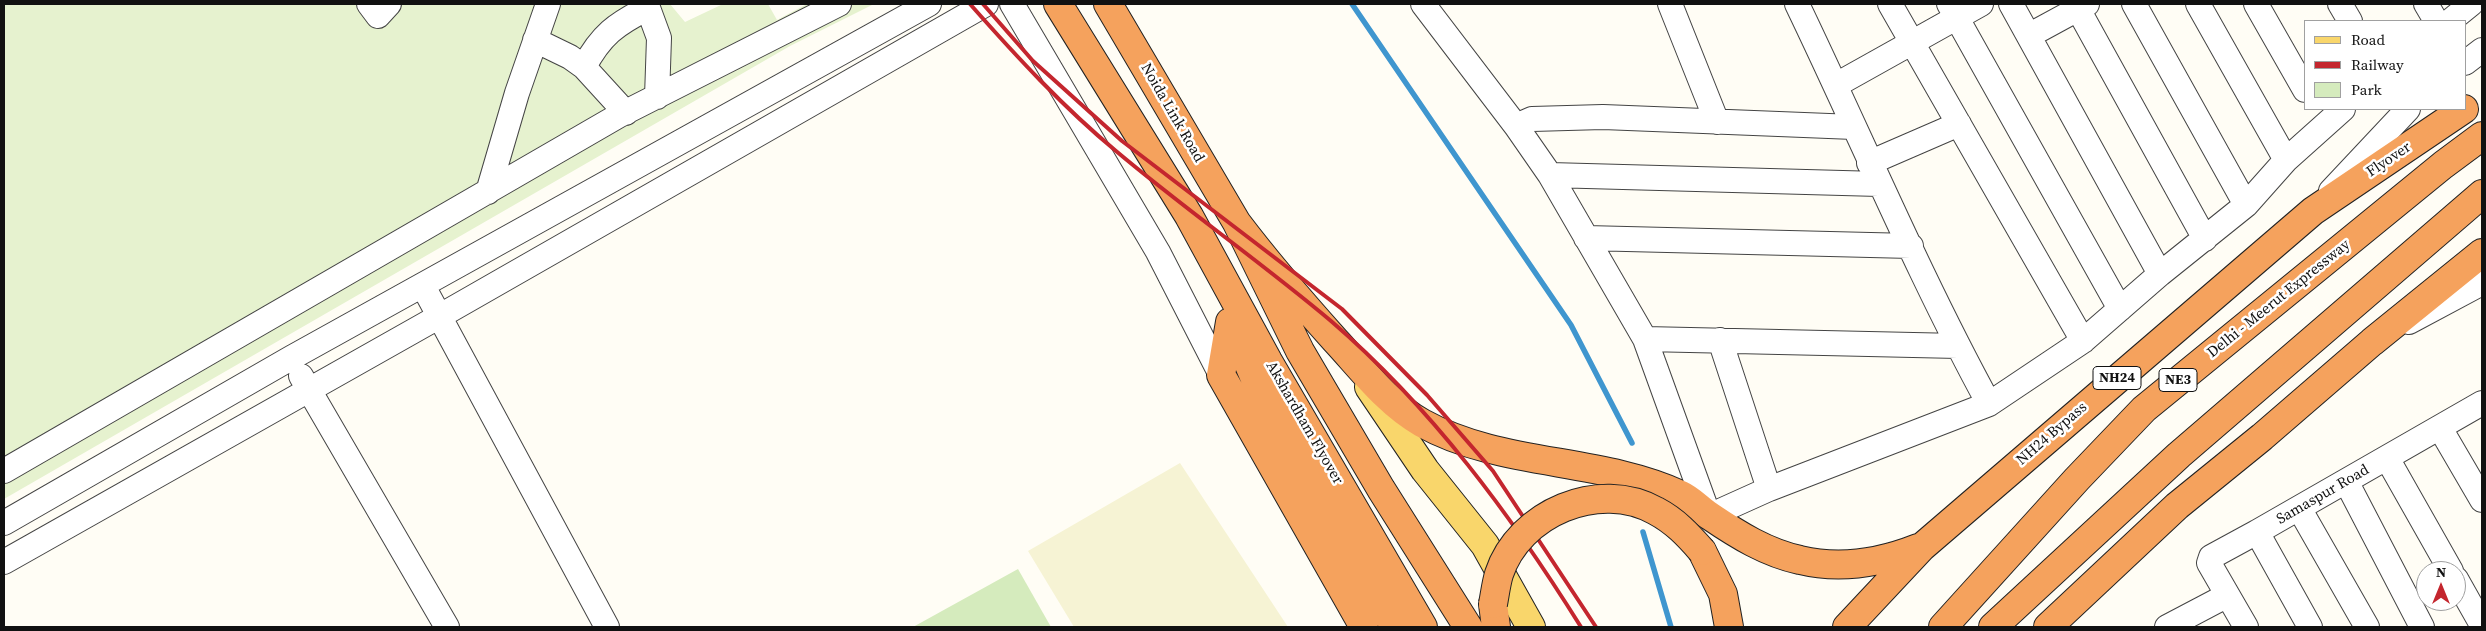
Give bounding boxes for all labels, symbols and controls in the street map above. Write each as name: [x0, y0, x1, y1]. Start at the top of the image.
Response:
legend: [2304, 20, 2466, 110]
text: Road: [2351, 29, 2385, 50]
text: Railway: [2351, 54, 2404, 75]
street label: Noida Link Road: [1136, 60, 1208, 166]
text: Park: [2351, 79, 2382, 100]
street label: Flyover: [2363, 139, 2415, 181]
street label: Delhi - Meerut Expressway: [2204, 236, 2354, 362]
street label: Akshardham Flyover: [1261, 358, 1347, 488]
road number: NH24: [2093, 366, 2141, 389]
road number: NE3: [2159, 368, 2197, 392]
street label: NH24 Bypass: [2013, 398, 2091, 470]
street label: Samaspur Road: [2274, 461, 2372, 529]
north arrow: [2416, 561, 2466, 611]
text: N: [2436, 562, 2446, 582]

